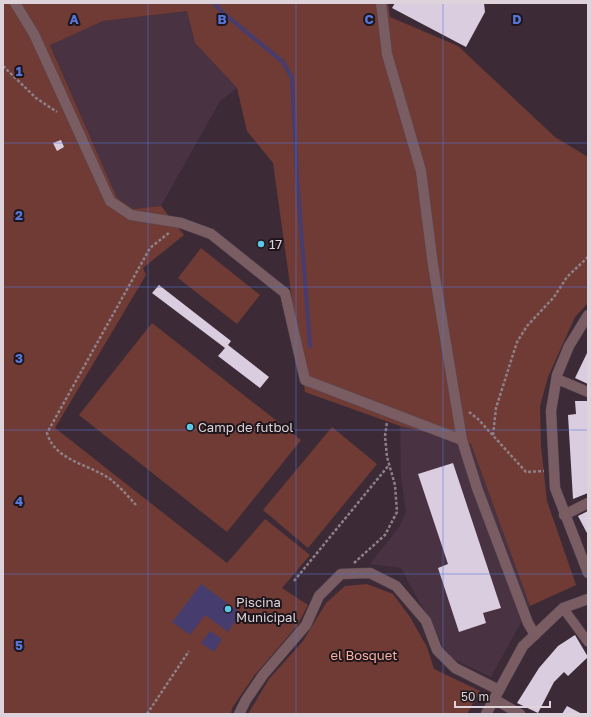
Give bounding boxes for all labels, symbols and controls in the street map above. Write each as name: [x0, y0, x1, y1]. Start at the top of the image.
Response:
text: A: [69, 11, 79, 27]
text: B: [217, 11, 227, 27]
text: C: [364, 11, 374, 27]
text: D: [512, 11, 522, 27]
text: 1: [16, 63, 23, 79]
text: 2: [15, 207, 23, 223]
place label: 17: [269, 236, 282, 252]
marker: 17: [256, 239, 266, 249]
text: 3: [15, 350, 23, 366]
place label: Camp de futbol: [198, 419, 294, 435]
marker: Camp de futbol: [185, 422, 195, 432]
text: 4: [15, 493, 23, 509]
place label: Piscina Municipal: [236, 594, 297, 625]
marker: Piscina Municipal: [223, 604, 233, 614]
text: 5: [15, 637, 23, 653]
park label: el Bosquet: [331, 647, 397, 663]
scale bar: [455, 683, 550, 709]
text: 50 m: [461, 689, 489, 704]

